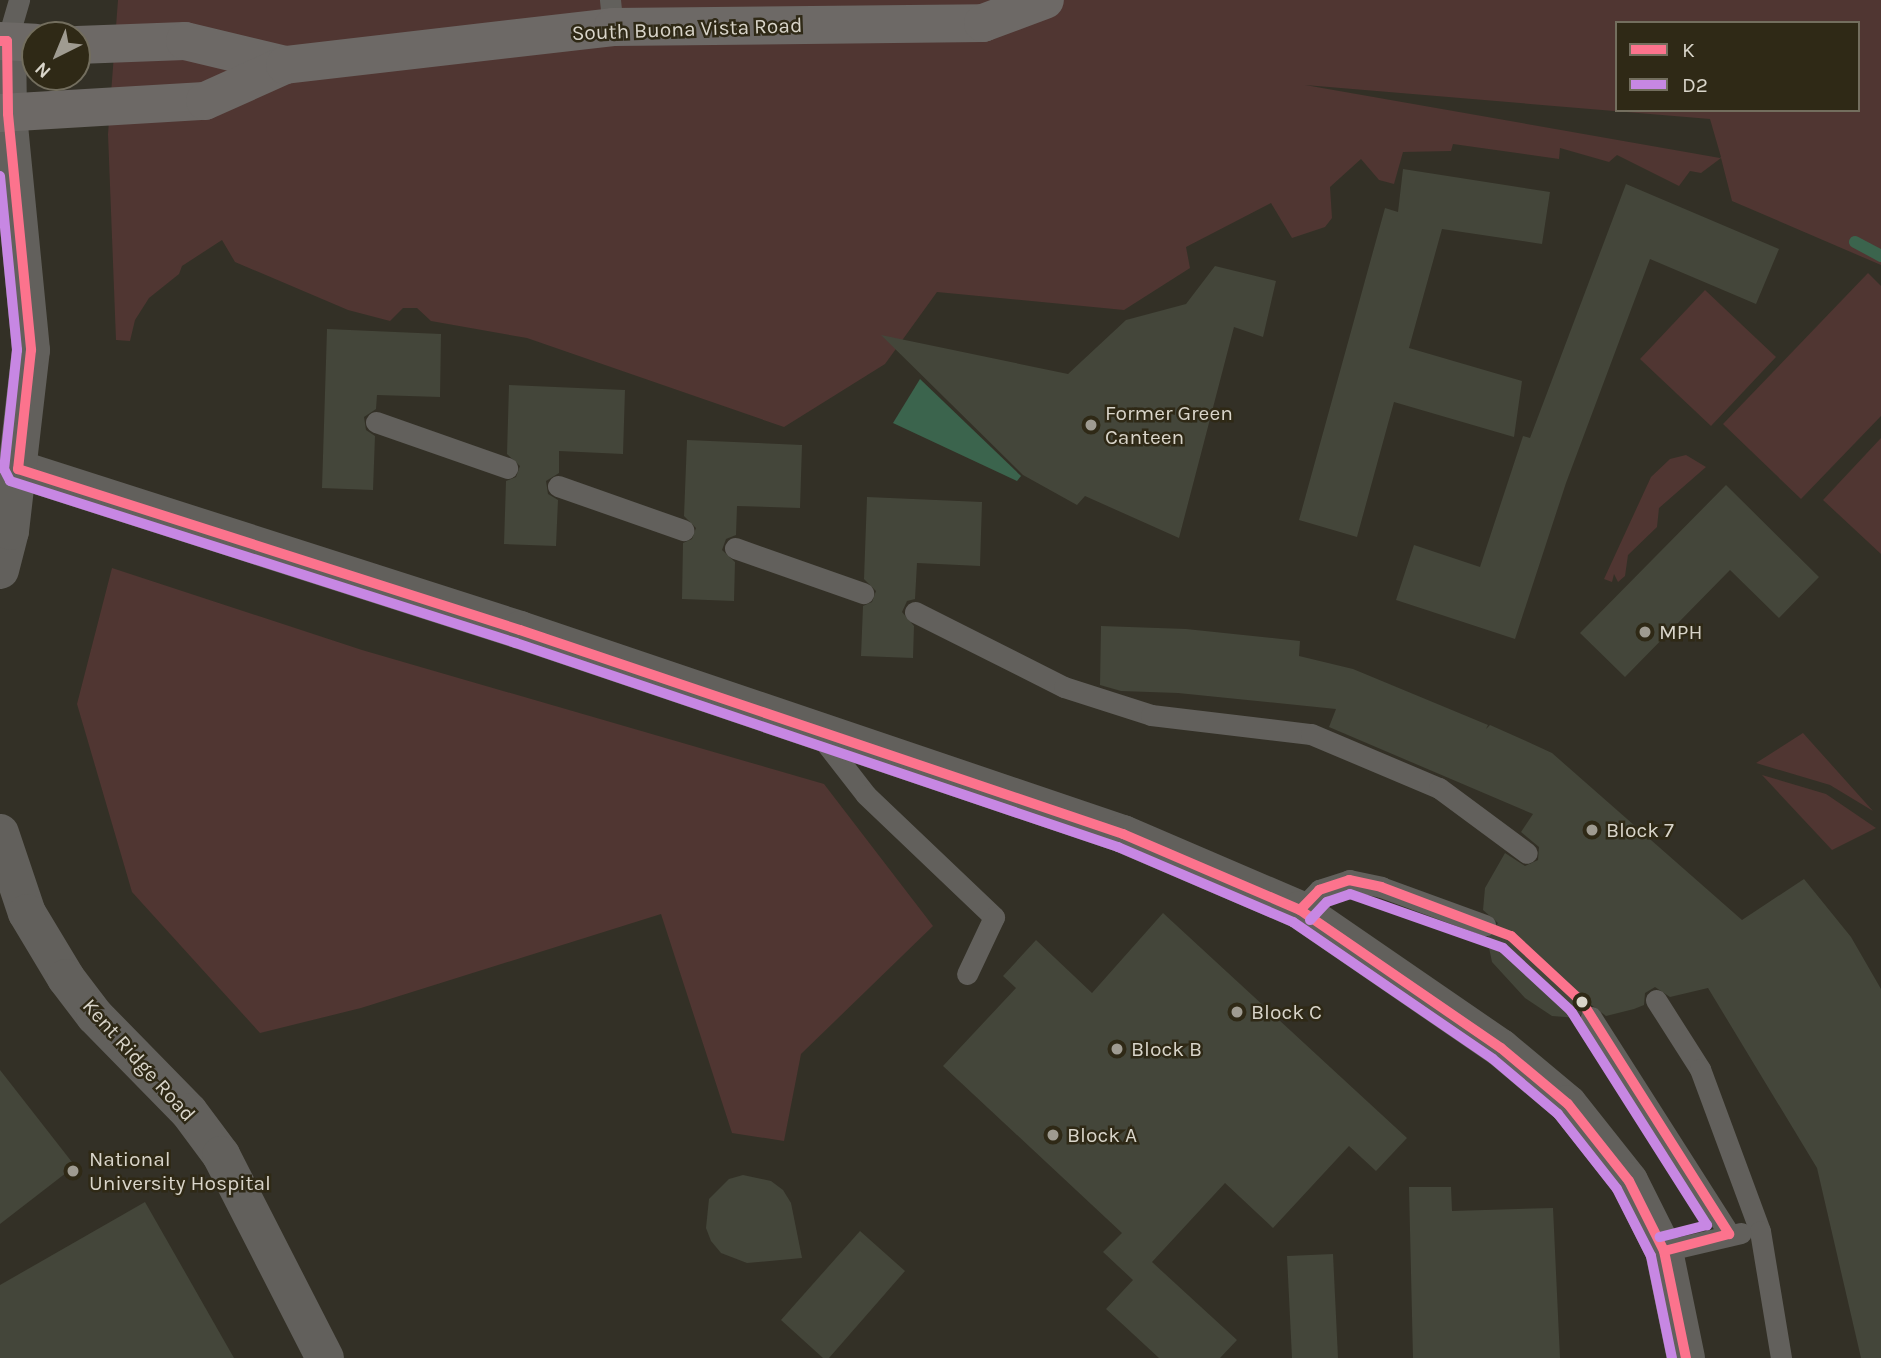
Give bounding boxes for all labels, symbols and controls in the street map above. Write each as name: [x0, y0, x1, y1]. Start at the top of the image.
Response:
street label: South Buona Vista Road: [571, 12, 803, 46]
north arrow: [21, 21, 91, 91]
legend: [1615, 21, 1860, 112]
text: K: [1682, 38, 1695, 62]
text: N: [31, 57, 56, 83]
text: D2: [1682, 73, 1708, 97]
place label: Former Green Canteen: [1105, 400, 1233, 450]
marker: Former Green Canteen: [1083, 417, 1099, 433]
place label: MPH: [1659, 619, 1702, 645]
marker: MPH: [1637, 624, 1653, 640]
place label: Block 7: [1606, 817, 1674, 843]
marker: Block 7: [1584, 822, 1600, 838]
street label: Kent Ridge Road: [77, 993, 201, 1127]
unlabelled marker: [1575, 995, 1589, 1009]
place label: Block C: [1251, 999, 1322, 1025]
marker: Block C: [1229, 1004, 1245, 1020]
place label: Block B: [1131, 1036, 1202, 1062]
marker: Block B: [1109, 1041, 1125, 1057]
place label: Block A: [1067, 1122, 1137, 1148]
marker: Block A: [1045, 1127, 1061, 1143]
place label: National University Hospital: [89, 1146, 271, 1196]
marker: National University Hospital: [63, 1161, 83, 1181]

